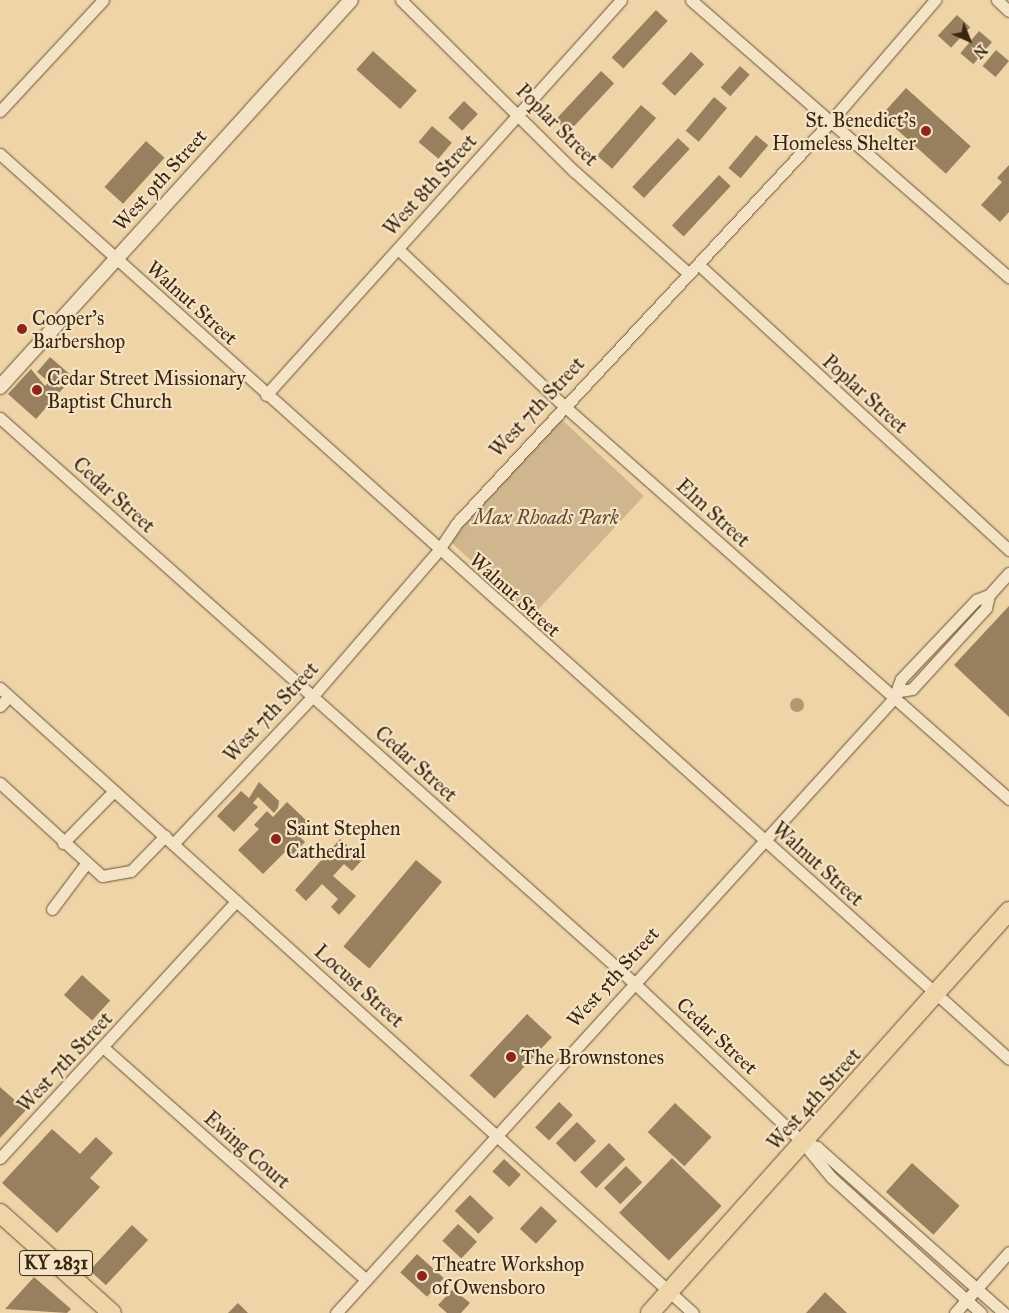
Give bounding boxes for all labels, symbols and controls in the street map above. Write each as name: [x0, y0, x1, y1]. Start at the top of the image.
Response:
north arrow: [944, 15, 994, 65]
text: N: [970, 41, 990, 61]
street label: Poplar Street: [511, 79, 603, 171]
place label: St. Benedict's Homeless Shelter: [772, 108, 916, 155]
street label: West 9th Street: [108, 124, 212, 236]
marker: St. Benedict's Homeless Shelter: [920, 125, 932, 137]
street label: West 8th Street: [378, 129, 482, 241]
street label: Walnut Street: [141, 256, 243, 350]
place label: Cooper's Barbershop: [32, 306, 125, 353]
marker: Cooper's Barbershop: [16, 323, 28, 335]
street label: Poplar Street: [817, 349, 913, 439]
street label: West 7th Street: [485, 352, 589, 462]
place label: Cedar Street Missionary Baptist Church: [47, 366, 246, 413]
marker: Cedar Street Missionary Baptist Church: [31, 384, 43, 396]
street label: Cedar Street: [68, 452, 160, 538]
street label: Elm Street: [671, 474, 755, 552]
park label: Max Rhoads Park: [473, 505, 619, 529]
street label: Walnut Street: [464, 548, 566, 642]
street label: West 7th Street: [219, 657, 323, 767]
street label: Cedar Street: [370, 721, 462, 807]
place label: Saint Stephen Cathedral: [286, 816, 401, 863]
street label: Walnut Street: [767, 817, 869, 911]
marker: Saint Stephen Cathedral: [270, 833, 282, 845]
street label: West 5th Street: [562, 922, 664, 1032]
street label: Locust Street: [309, 939, 409, 1033]
street label: Cedar Street: [672, 992, 762, 1080]
street label: West 7th Street: [13, 1007, 117, 1117]
street label: West 4th Street: [762, 1043, 866, 1155]
place label: The Brownstones: [521, 1045, 664, 1069]
marker: The Brownstones: [505, 1051, 517, 1063]
street label: Ewing Court: [199, 1106, 295, 1194]
road number: KY 2831: [18, 1246, 94, 1280]
place label: Theatre Workshop of Owensboro: [432, 1252, 584, 1299]
marker: Theatre Workshop of Owensboro: [416, 1270, 428, 1282]

